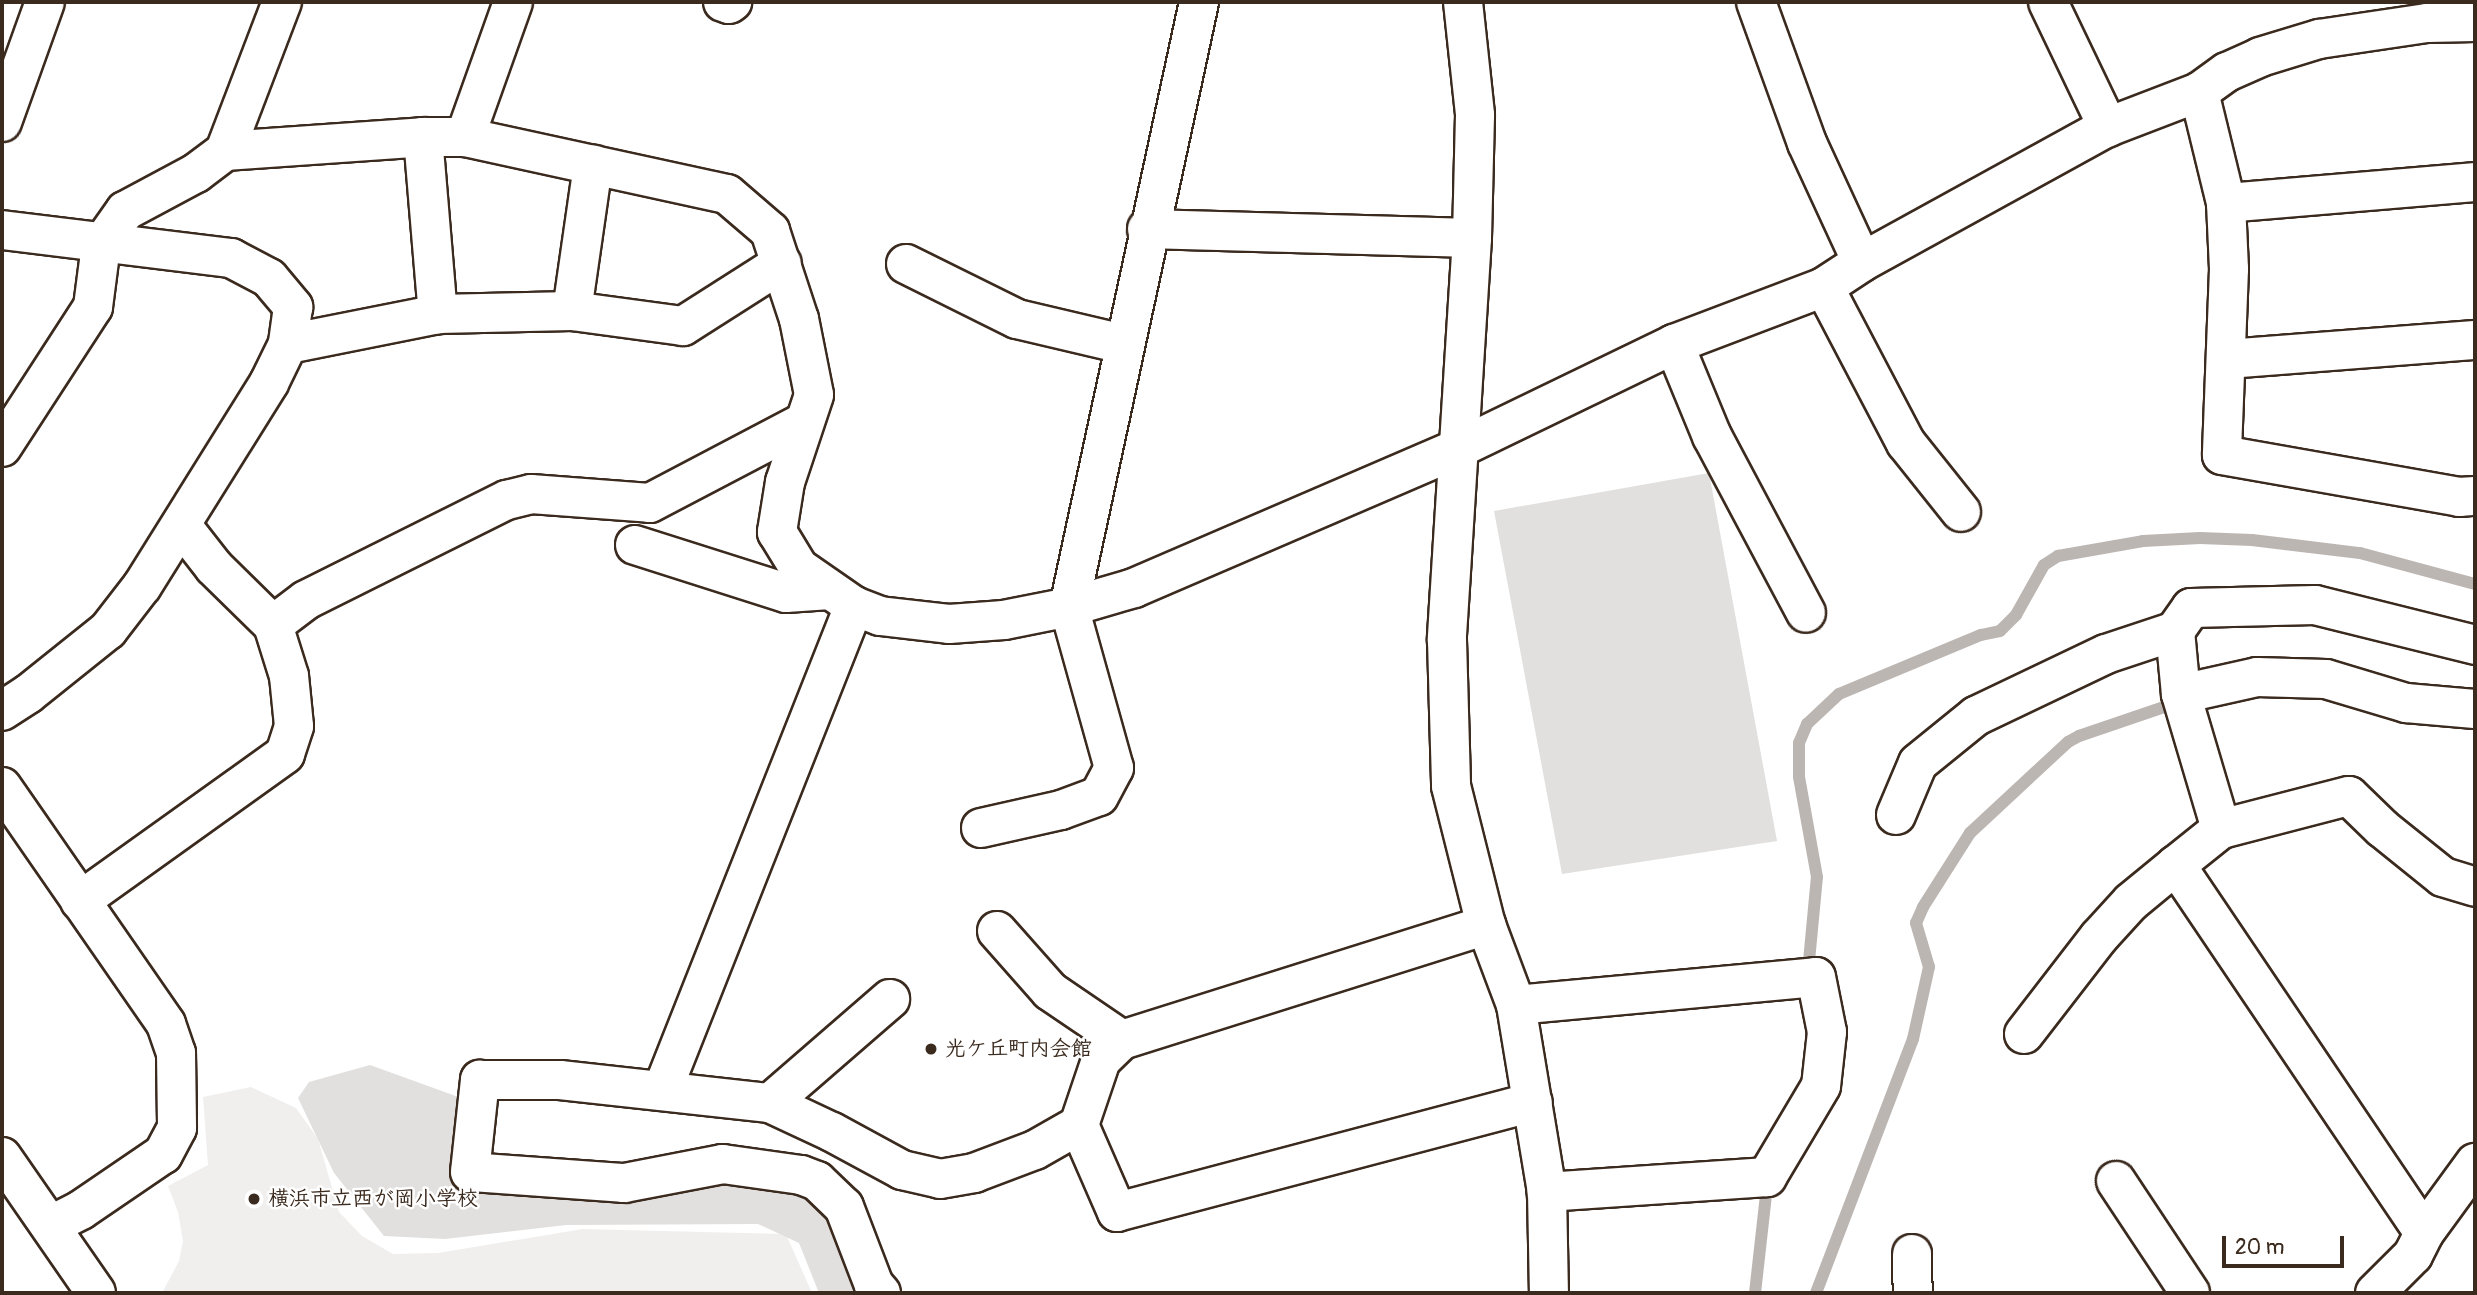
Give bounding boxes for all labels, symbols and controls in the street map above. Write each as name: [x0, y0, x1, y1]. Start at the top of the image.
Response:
place label: 光ケ丘町内会館: [945, 1036, 1092, 1062]
marker: 光ケ丘町内会館: [923, 1041, 939, 1057]
place label: 横浜市立西が岡小学校: [268, 1186, 478, 1212]
marker: 横浜市立西が岡小学校: [246, 1191, 262, 1207]
scale bar: [2225, 1222, 2348, 1266]
text: 20 m: [2235, 1234, 2284, 1261]

